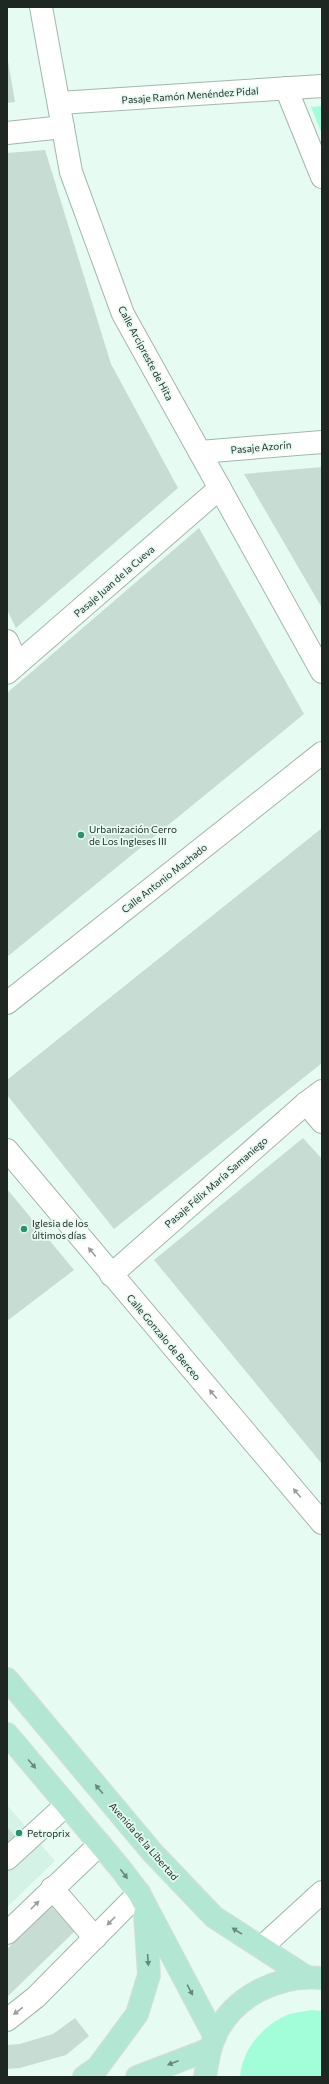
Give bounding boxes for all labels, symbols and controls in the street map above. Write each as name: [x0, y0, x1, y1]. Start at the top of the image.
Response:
street label: Pasaje Ramón Menéndez Pidal: [121, 84, 259, 106]
street label: Calle Arcipreste de Hita: [116, 304, 176, 402]
street label: Pasaje Azorín: [230, 438, 292, 456]
street label: Pasaje Juan de la Cueva: [71, 543, 157, 619]
place label: Urbanización Cerro de Los Ingleses III: [89, 823, 177, 847]
marker: Urbanización Cerro de Los Ingleses III: [76, 830, 86, 840]
street label: Calle Antonio Machado: [119, 841, 209, 915]
street label: Pasaje Félix María Samaniego: [162, 1134, 270, 1230]
place label: Iglesia de los últimos días: [32, 1217, 89, 1241]
marker: Iglesia de los últimos días: [19, 1224, 29, 1234]
one-way arrow: [88, 1247, 97, 1258]
street label: Calle Gonzalo de Berceo: [124, 1291, 204, 1383]
one-way arrow: [208, 1389, 217, 1400]
one-way arrow: [292, 1488, 301, 1499]
one-way arrow: [27, 1759, 36, 1770]
one-way arrow: [94, 1783, 103, 1794]
street label: Avenida de la Libertad: [107, 1800, 181, 1883]
place label: Petroprix: [27, 1827, 71, 1839]
marker: Petroprix: [14, 1828, 24, 1838]
one-way arrow: [120, 1869, 129, 1880]
one-way arrow: [30, 1901, 40, 1910]
one-way arrow: [107, 1916, 116, 1926]
one-way arrow: [231, 1928, 243, 1935]
one-way arrow: [145, 1954, 152, 1966]
one-way arrow: [187, 1985, 194, 1996]
one-way arrow: [13, 2007, 23, 2015]
one-way arrow: [167, 2060, 179, 2066]

